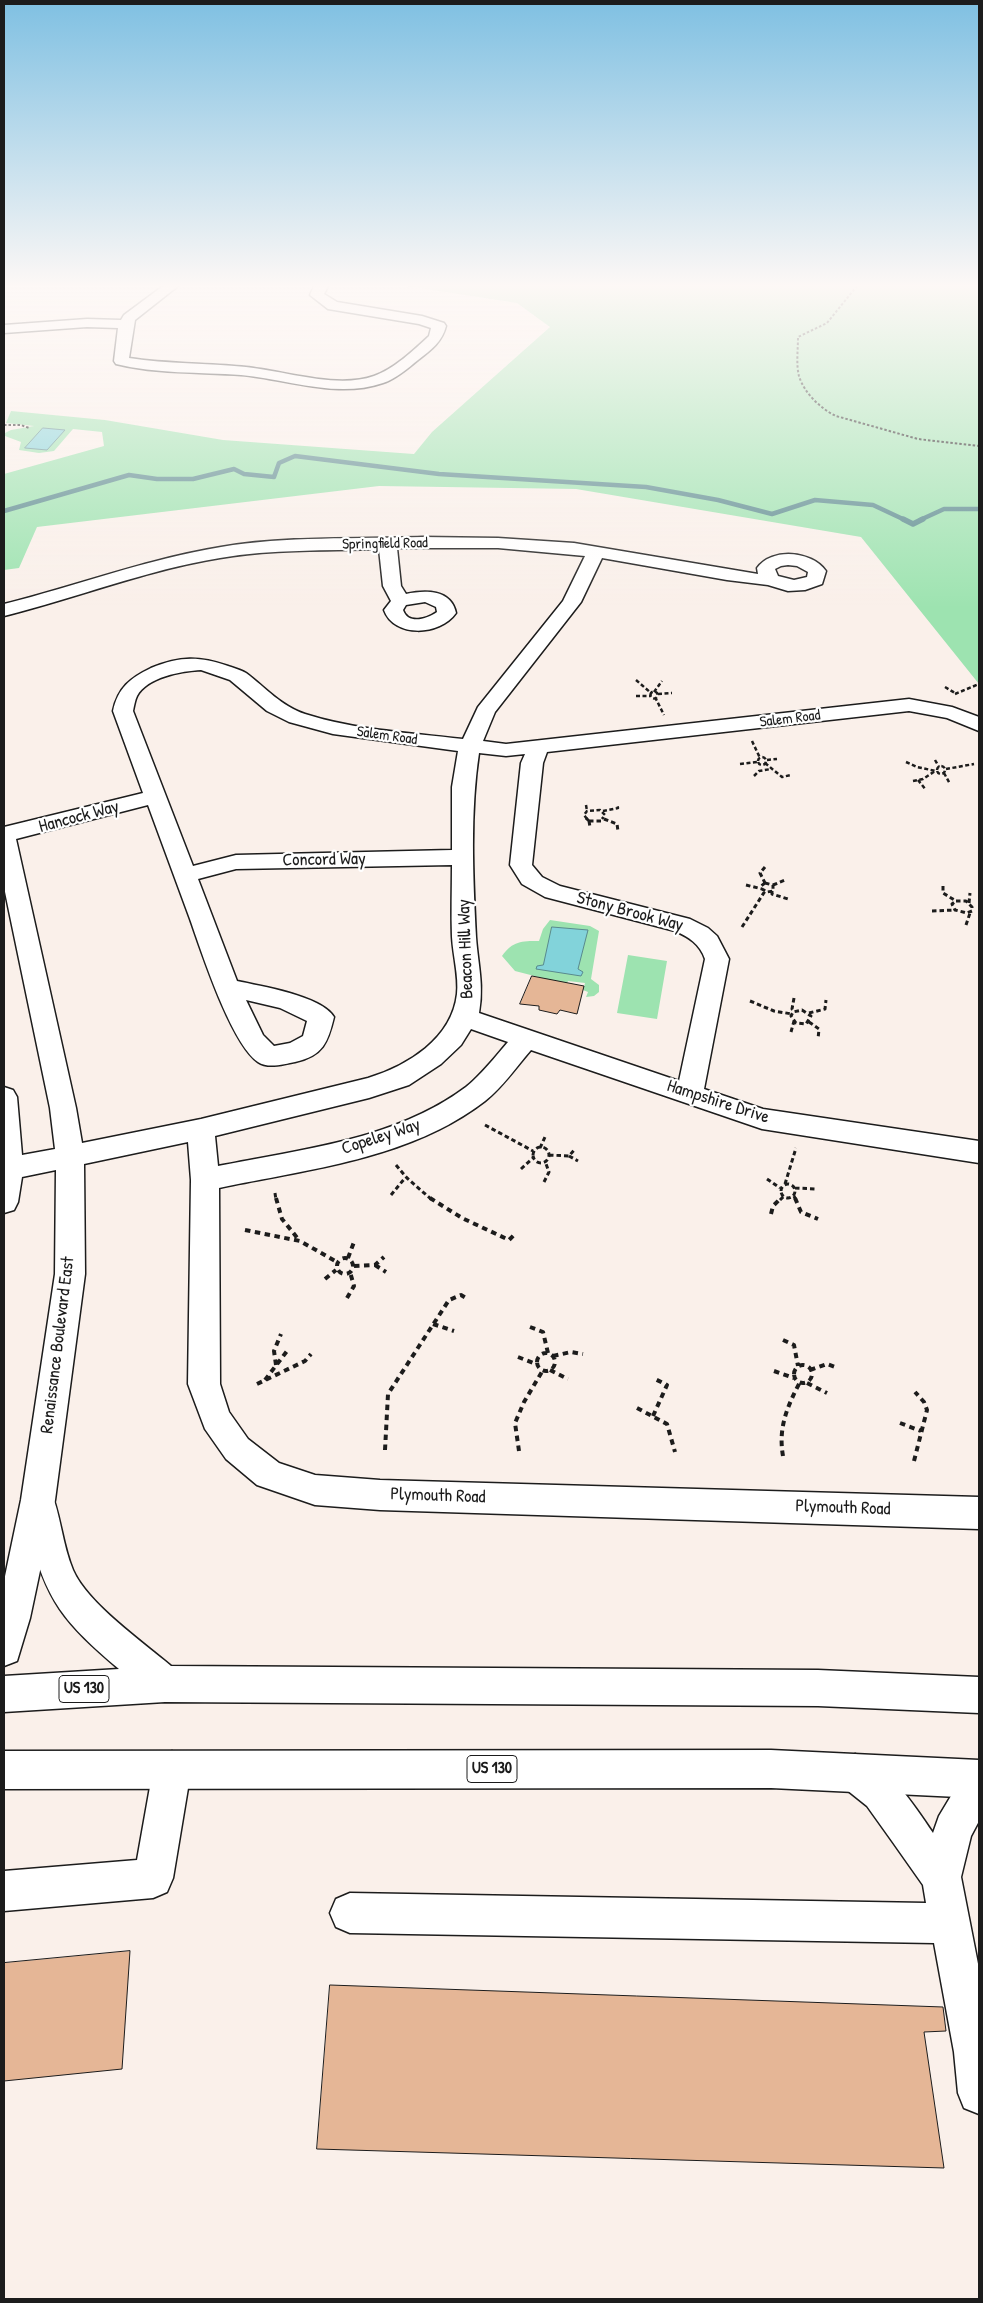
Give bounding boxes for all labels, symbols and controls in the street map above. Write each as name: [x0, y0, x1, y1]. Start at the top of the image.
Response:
street label: Springfield Road: [342, 534, 428, 554]
street label: Salem Road: [759, 706, 821, 732]
street label: Salem Road: [356, 723, 418, 749]
street label: Hancock Way: [37, 796, 121, 838]
street label: Concord Way: [282, 848, 366, 872]
street label: Stony Brook Way: [574, 887, 686, 937]
street label: Beacon Hill Way: [453, 899, 479, 999]
street label: Hampshire Drive: [664, 1075, 772, 1129]
street label: Copeley Way: [339, 1114, 423, 1160]
street label: Renaissance Boulevard East: [36, 1255, 80, 1435]
street label: Plymouth Road: [390, 1484, 486, 1508]
street label: Plymouth Road: [795, 1496, 891, 1520]
road number: US 130: [59, 1676, 109, 1702]
road number: US 130: [467, 1756, 517, 1782]

